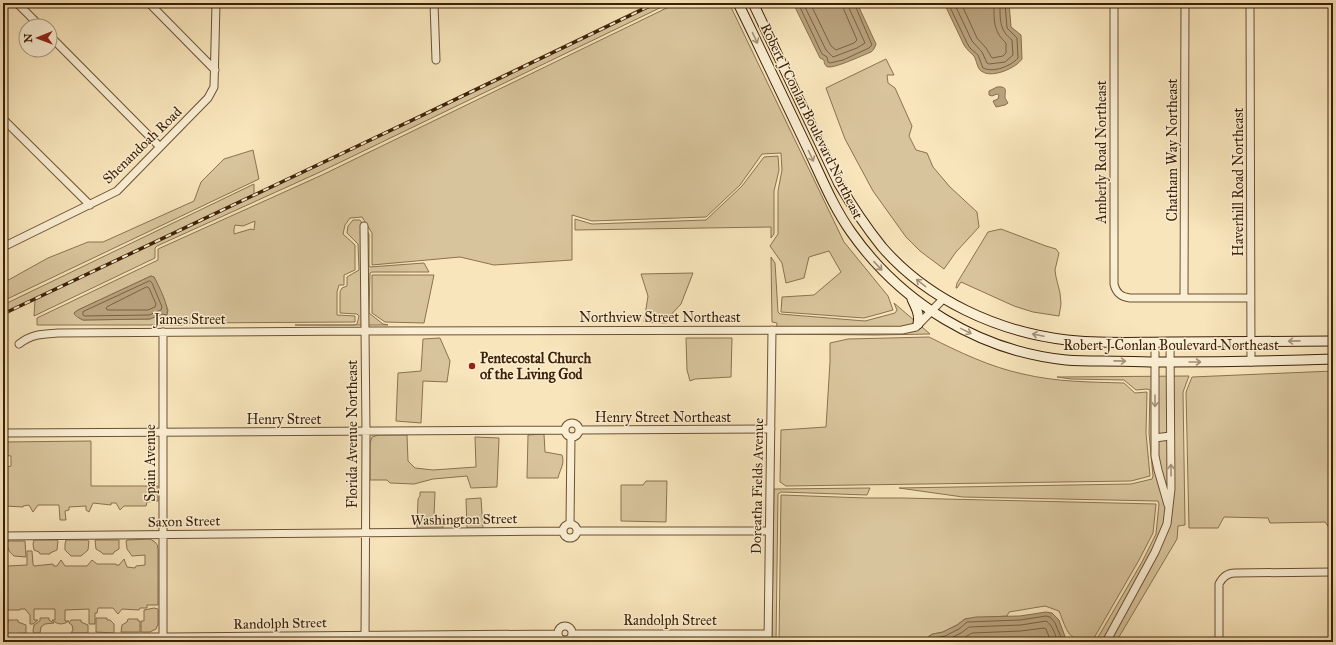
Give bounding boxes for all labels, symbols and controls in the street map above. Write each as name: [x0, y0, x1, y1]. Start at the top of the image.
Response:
north arrow: [18, 18, 58, 58]
street label: Robert J Conlan Boulevard Northeast: [756, 21, 866, 222]
one-way arrow: [752, 32, 759, 44]
text: N: [22, 33, 35, 43]
street label: Chatham Way Northeast: [1164, 78, 1181, 222]
street label: Amberly Road Northeast: [1093, 80, 1110, 225]
street label: Shenandoah Road: [99, 103, 185, 187]
street label: Haverhill Road Northeast: [1230, 107, 1247, 256]
one-way arrow: [808, 149, 815, 161]
one-way arrow: [873, 261, 883, 271]
one-way arrow: [916, 278, 927, 287]
street label: Northview Street Northeast: [579, 309, 741, 326]
street label: James Street: [152, 311, 226, 329]
one-way arrow: [960, 328, 972, 335]
one-way arrow: [1032, 331, 1045, 339]
street label: Robert J Conlan Boulevard Northeast: [1063, 337, 1279, 355]
one-way arrow: [1288, 337, 1301, 345]
place label: Pentecostal Church of the Living God: [480, 350, 591, 384]
one-way arrow: [1113, 357, 1126, 365]
one-way arrow: [1188, 358, 1201, 366]
street label: Florida Avenue Northeast: [344, 360, 361, 508]
marker: Pentecostal Church of the Living God: [467, 361, 477, 371]
one-way arrow: [1151, 394, 1159, 407]
street label: Henry Street Northeast: [595, 409, 731, 426]
street label: Henry Street: [247, 411, 322, 428]
street label: Doreatha Fields Avenue: [748, 417, 767, 554]
street label: Spain Avenue: [142, 424, 159, 502]
one-way arrow: [1167, 464, 1175, 477]
street label: Washington Street: [410, 510, 518, 529]
street label: Saxon Street: [148, 512, 220, 531]
street label: Randolph Street: [623, 612, 717, 629]
street label: Randolph Street: [233, 614, 327, 633]

